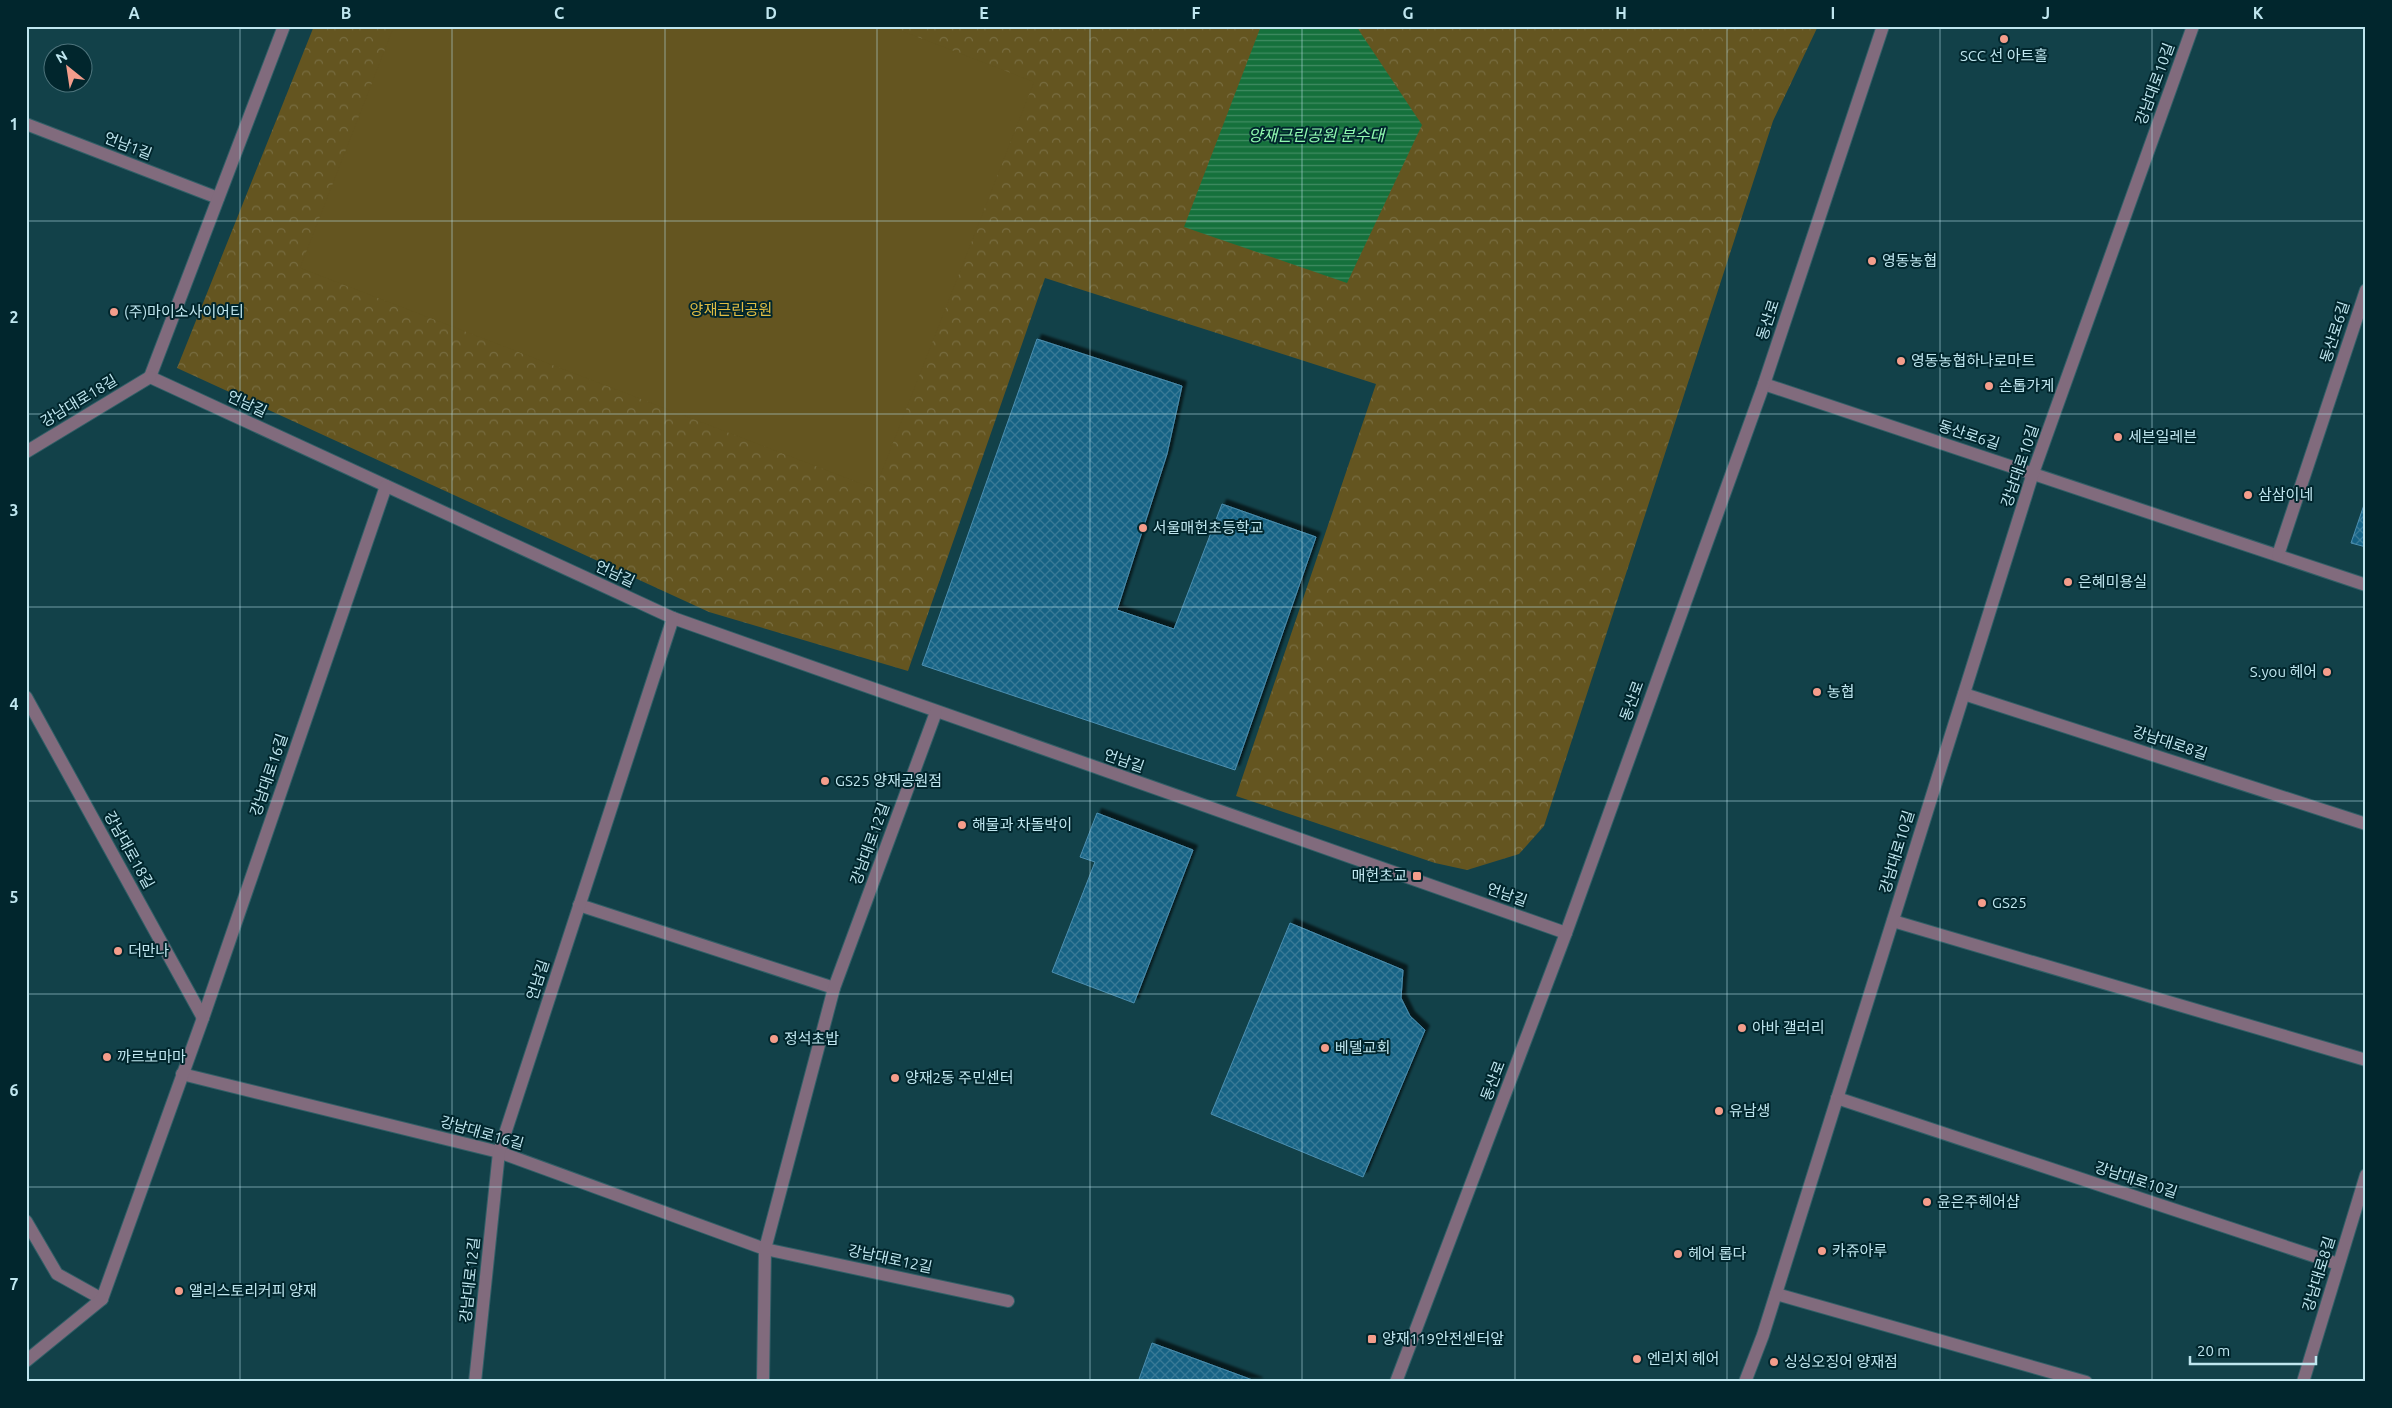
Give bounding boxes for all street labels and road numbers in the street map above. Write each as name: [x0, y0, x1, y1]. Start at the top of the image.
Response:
street label: 강남대로10길: [2132, 41, 2177, 127]
street label: 언남1길: [102, 129, 155, 162]
street label: 동산로: [1753, 298, 1782, 342]
street label: 동산로6길: [2317, 299, 2352, 365]
street label: 강남대로18길: [38, 371, 120, 430]
street label: 언남길: [225, 387, 270, 420]
street label: 동산로6길: [1936, 417, 2002, 452]
street label: 강남대로10길: [1998, 422, 2042, 509]
street label: 언남길: [593, 557, 638, 590]
street label: 동산로: [1616, 678, 1647, 723]
street label: 강남대로8길: [2131, 722, 2210, 763]
street label: 강남대로16길: [247, 731, 291, 818]
street label: 언남길: [1102, 746, 1147, 775]
street label: 강남대로12길: [847, 801, 892, 887]
street label: 강남대로18길: [101, 808, 158, 891]
street label: 강남대로10길: [1876, 808, 1917, 895]
street label: 언남길: [1485, 880, 1530, 909]
street label: 언남길: [523, 958, 552, 1002]
street label: 동산로: [1477, 1058, 1508, 1103]
street label: 강남대로16길: [438, 1113, 526, 1153]
street label: 강남대로10길: [2093, 1158, 2180, 1201]
street label: 강남대로8길: [2299, 1234, 2338, 1313]
street label: 강남대로12길: [457, 1236, 482, 1324]
street label: 강남대로12길: [846, 1241, 934, 1276]

